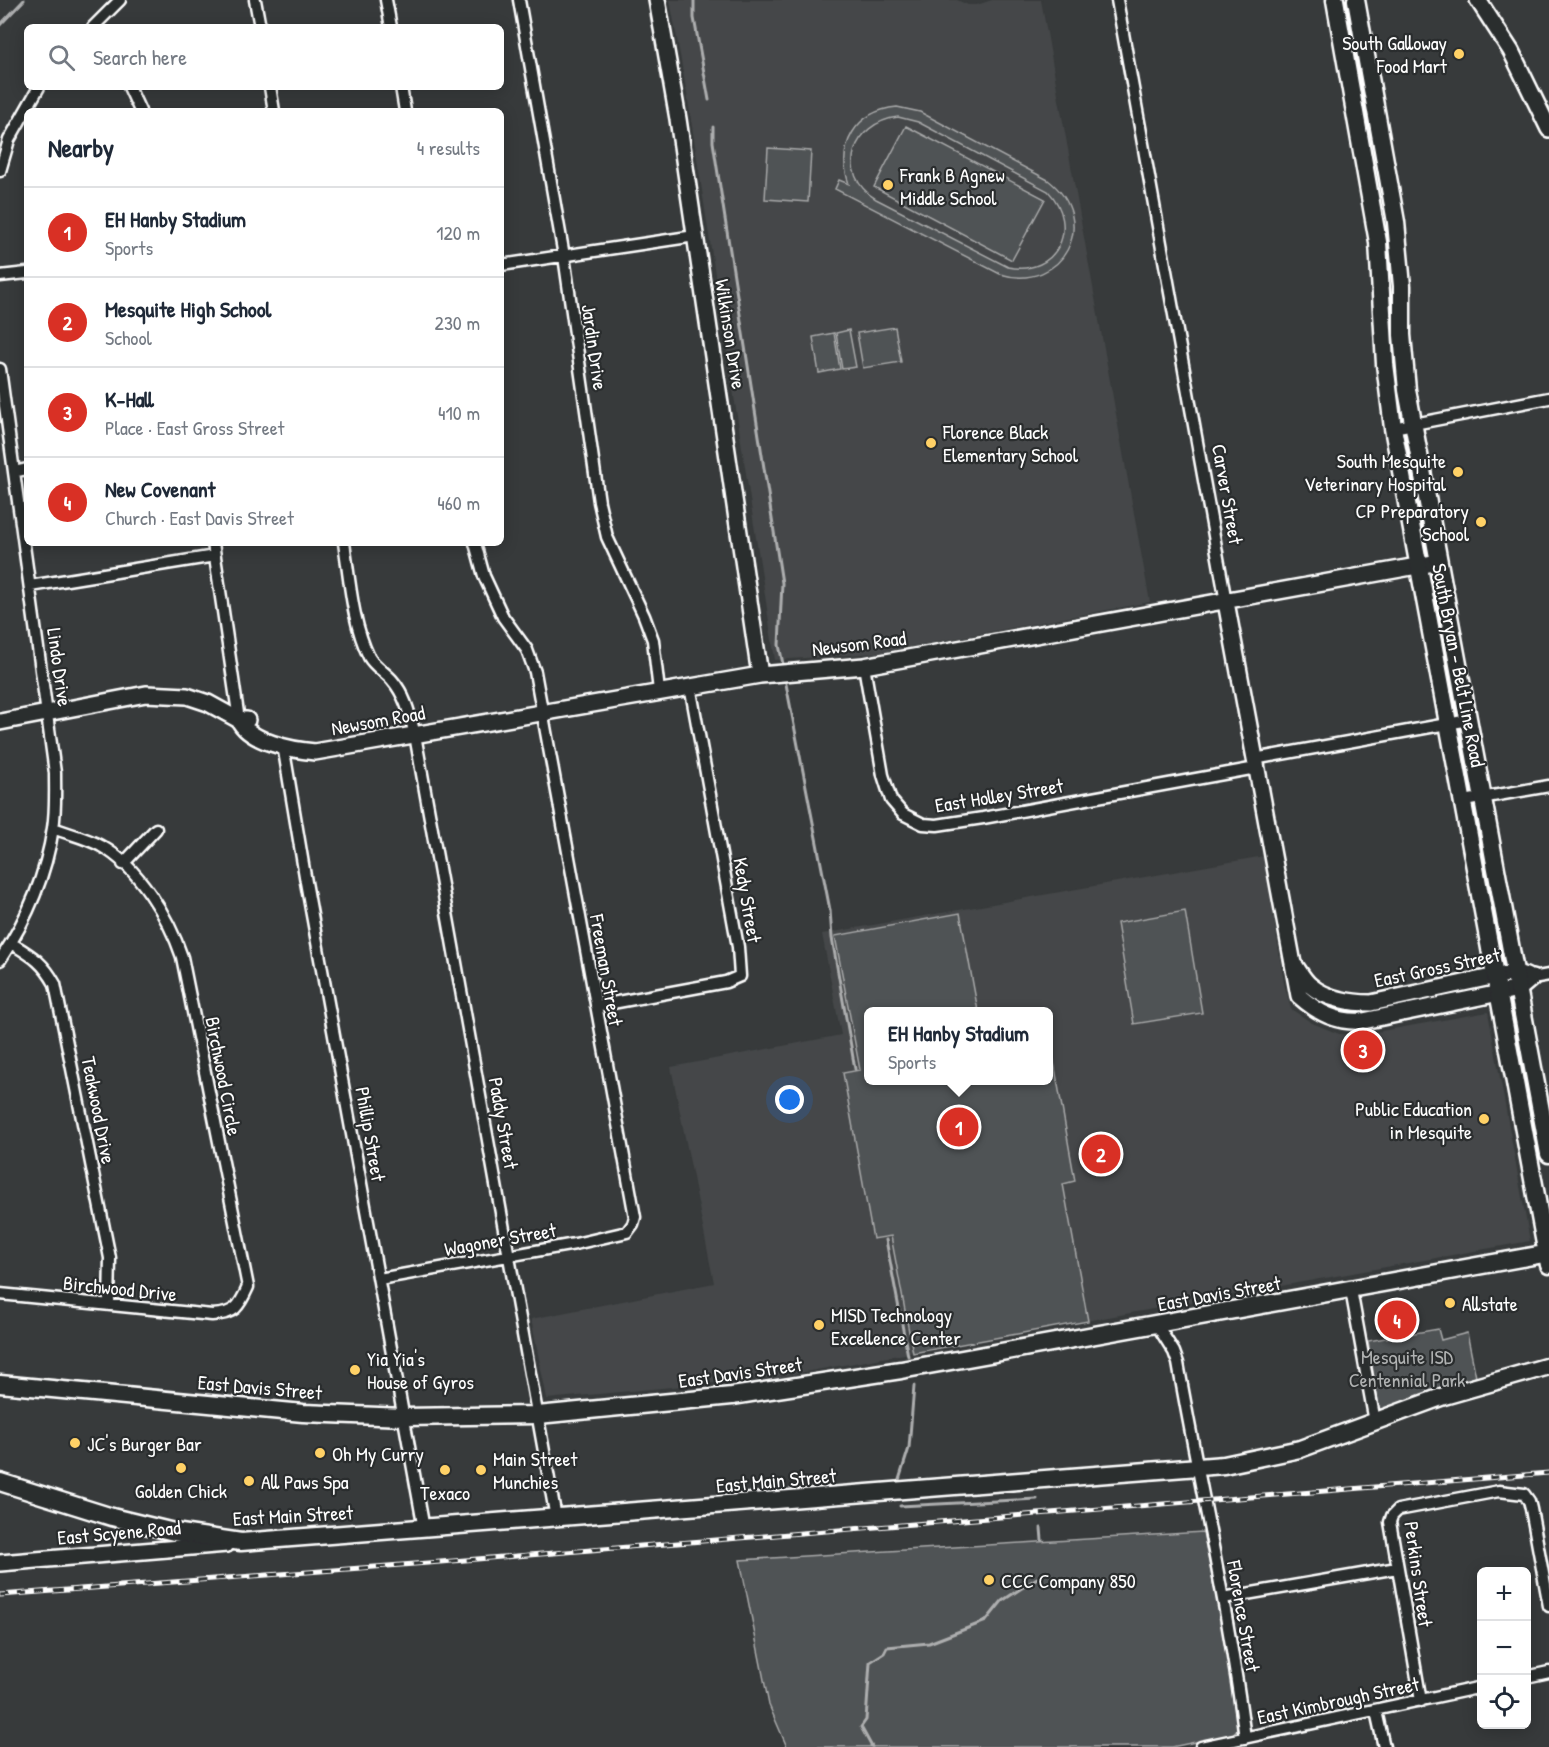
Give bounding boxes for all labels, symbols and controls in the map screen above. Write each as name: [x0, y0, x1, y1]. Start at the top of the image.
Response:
search box: [24, 24, 504, 90]
place label: South Galloway Food Mart: [1342, 29, 1448, 79]
icon: search: [45, 41, 78, 74]
text: Search here: [93, 42, 187, 72]
marker: South Galloway Food Mart: [1452, 47, 1466, 61]
text: Nearby: [48, 130, 114, 165]
text: 4 results: [417, 134, 480, 161]
place label: Frank B Agnew Middle School: [899, 161, 1005, 211]
marker: Frank B Agnew Middle School: [881, 178, 895, 192]
text: EH Hanby Stadium: [105, 204, 246, 234]
text: 1: [64, 219, 71, 246]
text: 120 m: [436, 219, 480, 246]
text: Sports: [105, 234, 153, 261]
street label: Wilkinson Drive: [709, 277, 753, 391]
text: Mesquite High School: [105, 294, 271, 324]
street label: Jardin Drive: [576, 302, 614, 392]
text: 2: [63, 309, 72, 336]
text: 230 m: [435, 309, 480, 336]
text: School: [105, 324, 152, 351]
text: K-Hall: [105, 384, 154, 414]
text: 3: [63, 399, 72, 426]
text: 410 m: [438, 399, 480, 426]
text: Place · East Gross Street: [105, 414, 284, 441]
place label: Florence Black Elementary School: [942, 418, 1079, 468]
marker: Florence Black Elementary School: [924, 436, 938, 450]
street label: Carver Street: [1206, 442, 1250, 547]
place label: South Mesquite Veterinary Hospital: [1304, 447, 1447, 497]
marker: South Mesquite Veterinary Hospital: [1451, 465, 1465, 479]
text: New Covenant: [105, 474, 215, 504]
text: 4: [64, 489, 71, 516]
text: 460 m: [437, 489, 480, 516]
place label: CP Preparatory School: [1356, 497, 1470, 547]
text: Church · East Davis Street: [105, 504, 294, 531]
marker: CP Preparatory School: [1474, 515, 1488, 529]
street label: South Bryan - Belt Line Road: [1426, 561, 1492, 769]
street label: Newsom Road: [810, 624, 908, 662]
street label: Lindo Drive: [41, 626, 79, 708]
street label: Newsom Road: [329, 698, 427, 742]
street label: East Holley Street: [933, 771, 1066, 818]
street label: Kedy Street: [727, 855, 769, 946]
street label: Freeman Street: [584, 911, 630, 1029]
street label: East Gross Street: [1372, 940, 1503, 993]
popup: [864, 1007, 1053, 1085]
street label: Birchwood Circle: [199, 1014, 249, 1138]
text: EH Hanby Stadium: [888, 1018, 1029, 1048]
pin: 3: [1344, 1028, 1382, 1072]
text: Sports: [888, 1048, 936, 1075]
street label: Teakwood Drive: [75, 1054, 123, 1166]
street label: Paddy Street: [483, 1075, 526, 1172]
street label: Phillip Street: [349, 1085, 393, 1184]
your location: [775, 1085, 804, 1114]
place label: Public Education in Mesquite: [1355, 1095, 1472, 1145]
pin: 1: [940, 1104, 978, 1150]
marker: Public Education in Mesquite: [1477, 1112, 1491, 1126]
pin: 2: [1082, 1132, 1120, 1176]
street label: Wagoner Street: [442, 1216, 559, 1262]
street label: Birchwood Drive: [62, 1269, 178, 1307]
street label: East Davis Street: [1155, 1269, 1284, 1317]
place label: Allstate: [1462, 1290, 1518, 1317]
marker: Allstate: [1443, 1296, 1457, 1310]
pin: 4: [1378, 1298, 1416, 1342]
place label: MISD Technology Excellence Center: [831, 1301, 961, 1351]
marker: MISD Technology Excellence Center: [812, 1318, 826, 1332]
park label: Mesquite ISD Centennial Park: [1349, 1343, 1465, 1393]
place label: Yia Yia's House of Gyros: [367, 1345, 474, 1395]
street label: East Davis Street: [676, 1350, 805, 1394]
marker: Yia Yia's House of Gyros: [348, 1363, 362, 1377]
street label: East Davis Street: [197, 1368, 324, 1406]
place label: JC's Burger Bar: [87, 1430, 202, 1457]
marker: JC's Burger Bar: [68, 1436, 82, 1450]
place label: Oh My Curry: [332, 1440, 424, 1467]
place label: Main Street Munchies: [493, 1445, 579, 1495]
marker: Oh My Curry: [313, 1446, 327, 1460]
marker: Golden Chick: [174, 1461, 188, 1475]
street label: East Main Street: [715, 1461, 838, 1499]
marker: Texaco: [438, 1463, 452, 1477]
marker: Main Street Munchies: [474, 1463, 488, 1477]
place label: All Paws Spa: [261, 1468, 349, 1495]
marker: All Paws Spa: [242, 1474, 256, 1488]
place label: Golden Chick: [135, 1477, 227, 1504]
place label: Texaco: [420, 1479, 470, 1506]
street label: East Main Street: [232, 1498, 355, 1532]
street label: East Scyene Road: [56, 1513, 182, 1551]
street label: Perkins Street: [1398, 1520, 1440, 1629]
street label: Florence Street: [1221, 1557, 1267, 1675]
place label: CCC Company 850: [1001, 1567, 1136, 1594]
map controls: [1477, 1567, 1531, 1729]
button: +: [1477, 1567, 1531, 1621]
marker: CCC Company 850: [982, 1573, 996, 1587]
button: −: [1477, 1621, 1531, 1675]
street label: East Kimbrough Street: [1255, 1669, 1423, 1730]
button: locate: [1477, 1675, 1531, 1729]

